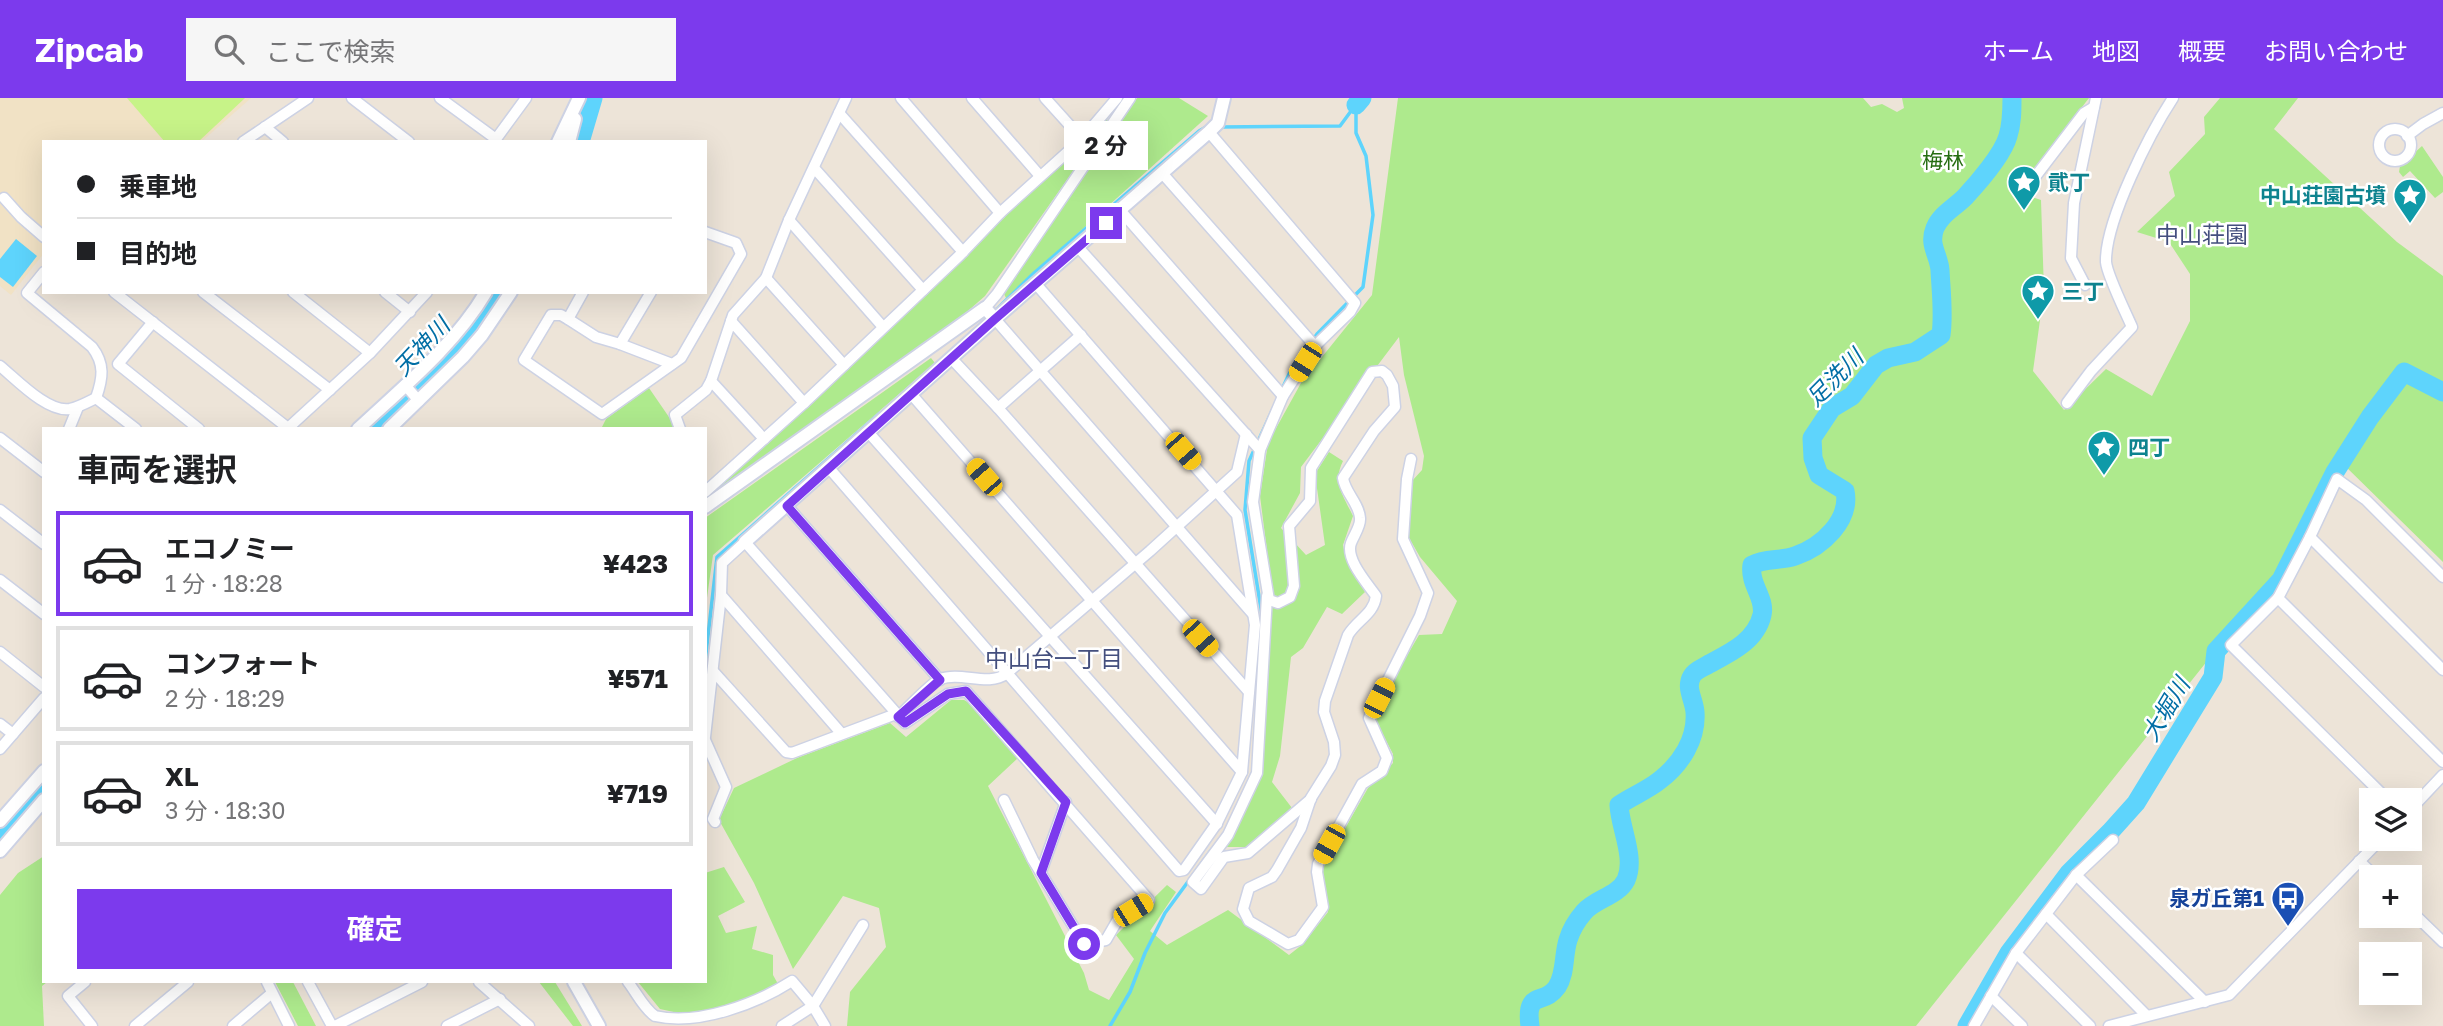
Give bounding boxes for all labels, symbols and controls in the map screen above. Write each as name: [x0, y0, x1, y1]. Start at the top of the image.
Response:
search box: [186, 18, 676, 81]
text: Zipcab: [35, 30, 144, 69]
icon: search: [210, 30, 248, 68]
text: ここで検索: [266, 36, 396, 67]
text: ホーム: [1983, 36, 2054, 65]
text: 地図: [2092, 36, 2140, 65]
text: 概要: [2178, 36, 2226, 65]
text: お問い合わせ: [2264, 36, 2408, 65]
callout: 2 分: [1064, 122, 1148, 170]
text: 2 分: [1085, 131, 1127, 159]
park label: 梅林: [1922, 147, 1964, 173]
place icon: 貮丁: [2005, 163, 2043, 212]
place label: 貮丁: [2048, 169, 2090, 195]
text: 乗車地: [119, 171, 197, 202]
place icon: 中山荘園古墳: [2391, 176, 2429, 225]
place label: 中山荘園古墳: [2260, 182, 2386, 208]
route end: [1090, 207, 1122, 239]
district label: 中山荘園: [2156, 220, 2248, 248]
text: 目的地: [119, 238, 197, 269]
place icon: 三丁: [2019, 272, 2057, 321]
place label: 三丁: [2062, 278, 2104, 304]
water label: 天神川: [387, 309, 457, 381]
car: [1285, 339, 1326, 385]
water label: 足洗川: [1800, 341, 1870, 411]
car: [1162, 428, 1205, 474]
place icon: 四丁: [2085, 428, 2123, 477]
place label: 四丁: [2128, 434, 2170, 460]
text: 車両を選択: [77, 450, 237, 488]
car: [963, 454, 1006, 500]
icon: car: [81, 532, 144, 595]
text: エコノミー: [165, 533, 295, 564]
text: ¥423: [603, 548, 668, 579]
text: 1 分 · 18:28: [165, 569, 283, 597]
car: [1179, 615, 1222, 661]
district label: 中山台一丁目: [985, 644, 1123, 672]
icon: car: [81, 647, 144, 710]
text: コンフォート: [165, 648, 320, 679]
text: ¥571: [607, 663, 668, 694]
water label: 大堀川: [2135, 670, 2196, 746]
car: [1361, 675, 1398, 721]
text: 2 分 · 18:29: [165, 684, 285, 712]
text: XL: [165, 761, 199, 792]
icon: car: [81, 762, 144, 825]
text: ¥719: [607, 778, 668, 809]
map controls: [2359, 788, 2422, 1005]
button: layers: [2359, 788, 2422, 851]
text: 3 分 · 18:30: [165, 796, 285, 824]
car: [1310, 821, 1349, 867]
button: +: [2359, 865, 2422, 928]
bus stop icon: 泉ガ丘第1: [2269, 879, 2307, 928]
place label: 泉ガ丘第1: [2169, 885, 2264, 911]
button: 確定: [77, 889, 672, 969]
car: [1110, 890, 1157, 930]
route start: [1068, 928, 1100, 960]
button: −: [2359, 942, 2422, 1005]

